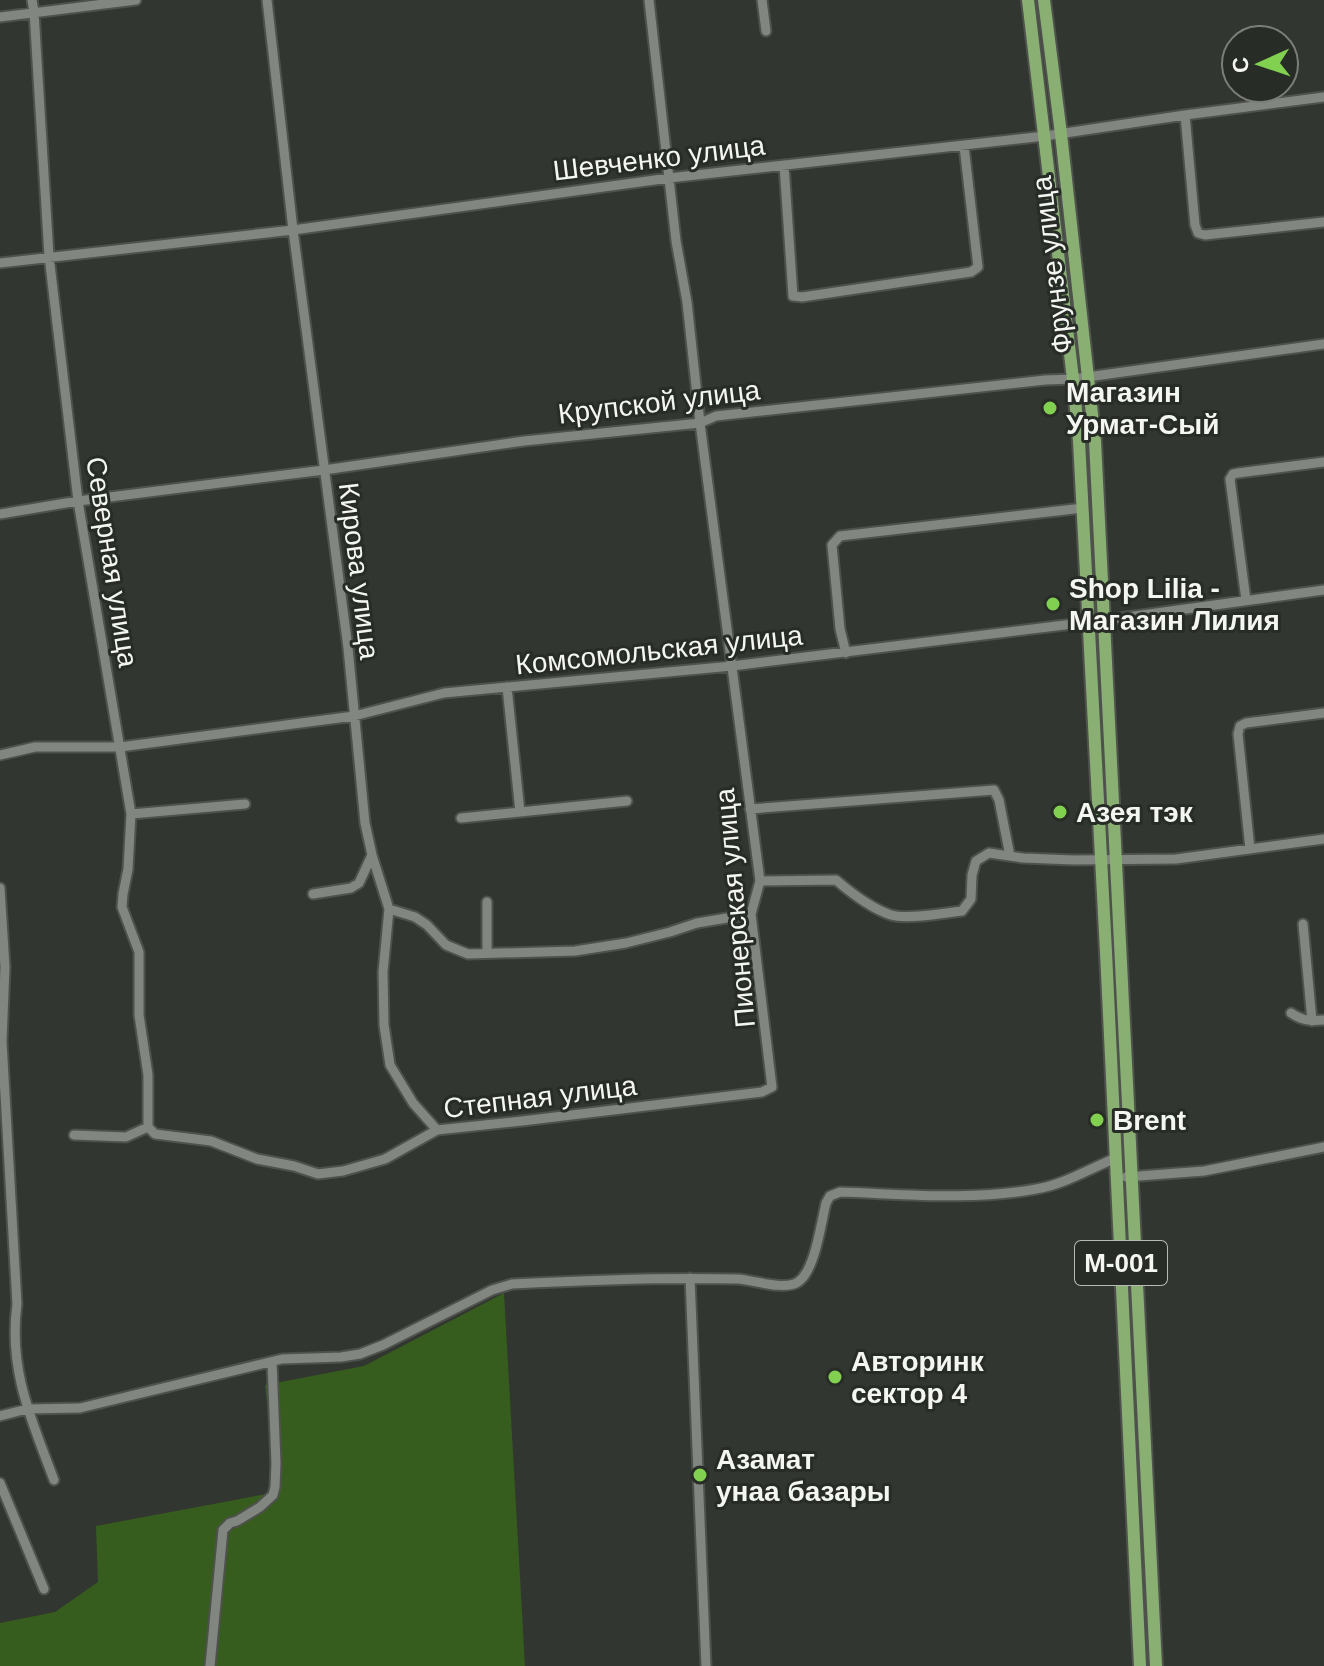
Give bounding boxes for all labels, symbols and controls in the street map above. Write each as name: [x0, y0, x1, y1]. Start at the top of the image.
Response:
north arrow: [1220, 24, 1300, 104]
text: С: [1228, 56, 1253, 74]
street label: Шевченко улица: [551, 130, 767, 186]
street label: Фрунзе улица: [1026, 174, 1078, 356]
street label: Крупской улица: [556, 374, 762, 430]
place label: Магазин Урмат-Сый: [1066, 377, 1219, 440]
marker: Магазин Урмат-Сый: [1041, 399, 1059, 417]
street label: Северная улица: [80, 455, 144, 670]
street label: Кирова улица: [333, 481, 385, 662]
place label: Shop Lilia - Магазин Лилия: [1069, 573, 1280, 636]
marker: Shop Lilia - Магазин Лилия: [1044, 595, 1062, 613]
street label: Комсомольская улица: [514, 619, 805, 680]
street label: Пионерская улица: [709, 787, 761, 1029]
place label: Азея тэк: [1076, 797, 1194, 828]
marker: Азея тэк: [1051, 803, 1069, 821]
street label: Степная улица: [442, 1070, 639, 1124]
place label: Brent: [1113, 1105, 1186, 1136]
marker: Brent: [1088, 1111, 1106, 1129]
road number: M-001: [1075, 1241, 1167, 1285]
place label: Авторинк сектор 4: [851, 1346, 985, 1409]
marker: Авторинк сектор 4: [826, 1368, 844, 1386]
place label: Азамат унаа базары: [716, 1444, 891, 1507]
marker: Азамат унаа базары: [691, 1466, 709, 1484]

